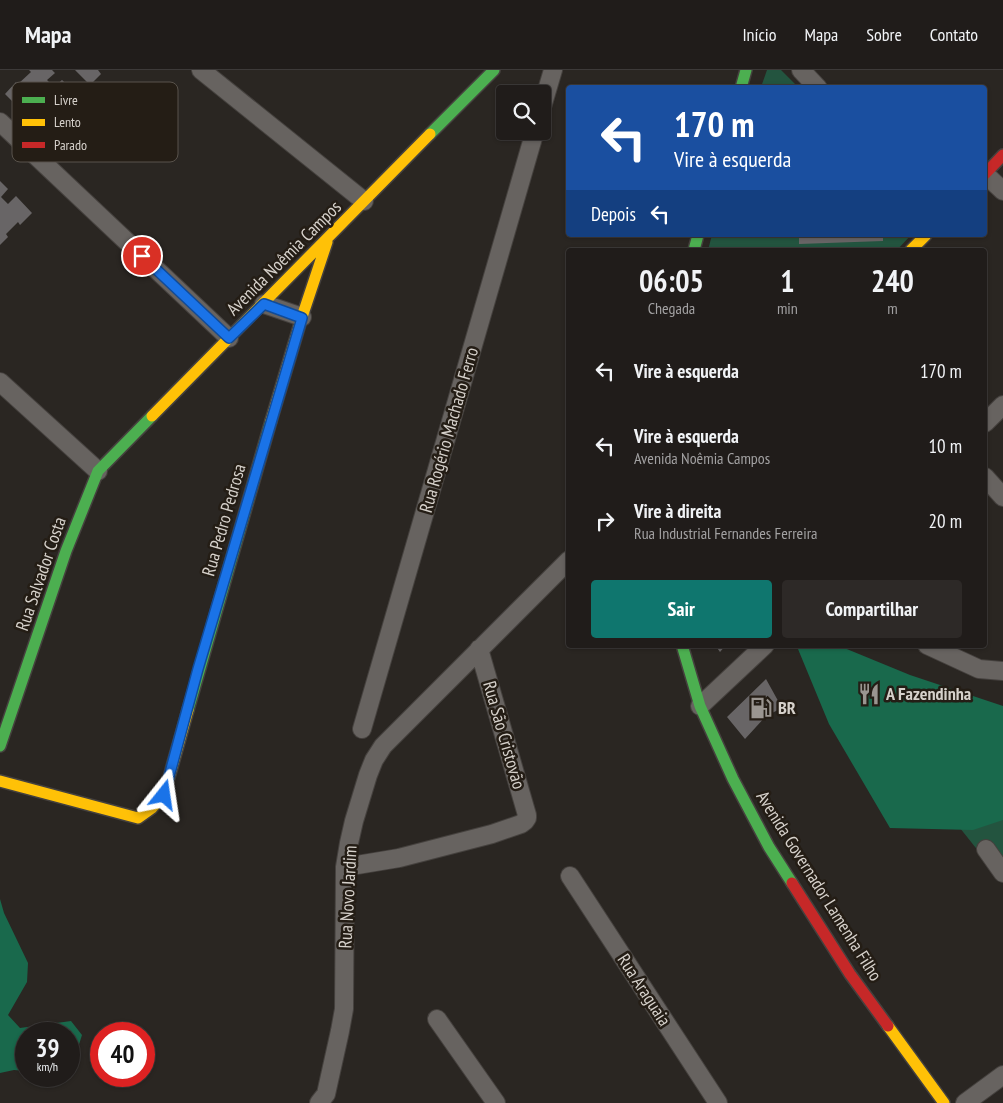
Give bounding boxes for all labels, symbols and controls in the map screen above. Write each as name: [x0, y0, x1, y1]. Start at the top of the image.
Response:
text: Mapa: [25, 19, 72, 50]
text: Início: [742, 23, 776, 46]
text: Mapa: [804, 23, 838, 46]
text: Sobre: [866, 23, 902, 46]
text: Contato: [930, 23, 978, 46]
legend: [12, 82, 178, 162]
map controls: [496, 85, 551, 140]
button: search: [496, 85, 551, 140]
text: Livre: [54, 91, 78, 109]
text: 170 m: [674, 101, 755, 147]
icon: left: [591, 105, 656, 170]
text: Lento: [54, 113, 81, 131]
text: Parado: [54, 136, 87, 154]
text: Vire à esquerda: [674, 145, 791, 173]
street label: Avenida Noêmia Campos: [221, 195, 346, 320]
icon: left: [646, 200, 674, 228]
text: Depois: [591, 202, 636, 226]
pin: [121, 235, 163, 277]
icon: arrive: [128, 242, 156, 270]
text: 06:05: [639, 261, 704, 300]
text: 1: [780, 261, 795, 300]
text: 240: [871, 261, 914, 300]
text: Chegada: [648, 298, 695, 318]
text: min: [777, 298, 798, 318]
text: m: [887, 298, 898, 318]
street label: Rua Rogério Machado Ferro: [414, 344, 483, 515]
icon: left: [591, 357, 619, 385]
text: Vire à esquerda: [634, 359, 739, 383]
text: 170 m: [920, 359, 962, 383]
text: Vire à esquerda: [634, 424, 739, 448]
icon: left: [591, 432, 619, 460]
text: 10 m: [929, 434, 962, 458]
text: Avenida Noêmia Campos: [634, 448, 770, 468]
street label: Rua Pedro Pedrosa: [197, 461, 251, 579]
text: Vire à direita: [634, 499, 721, 523]
icon: right: [591, 507, 619, 535]
text: 20 m: [929, 509, 962, 533]
street label: Rua Salvador Costa: [10, 514, 71, 634]
text: Rua Industrial Fernandes Ferreira: [634, 523, 817, 543]
button: Sair: [591, 580, 772, 638]
button: Compartilhar: [782, 580, 962, 638]
street label: Rua São Cristovão: [478, 678, 531, 792]
restaurant icon: A Fazendinha: [856, 681, 882, 707]
place label: A Fazendinha: [885, 682, 971, 705]
fuel station icon: BR: [748, 695, 774, 721]
place label: BR: [778, 696, 796, 719]
position arrow: [137, 768, 189, 820]
street label: Avenida Governador Lamenha Filho: [751, 786, 888, 985]
street label: Rua Novo Jardim: [333, 845, 362, 949]
street label: Rua Araguaia: [613, 949, 676, 1030]
speed limit sign: 40: [90, 1022, 155, 1087]
text: 39: [36, 1032, 59, 1064]
text: km/h: [37, 1059, 58, 1074]

